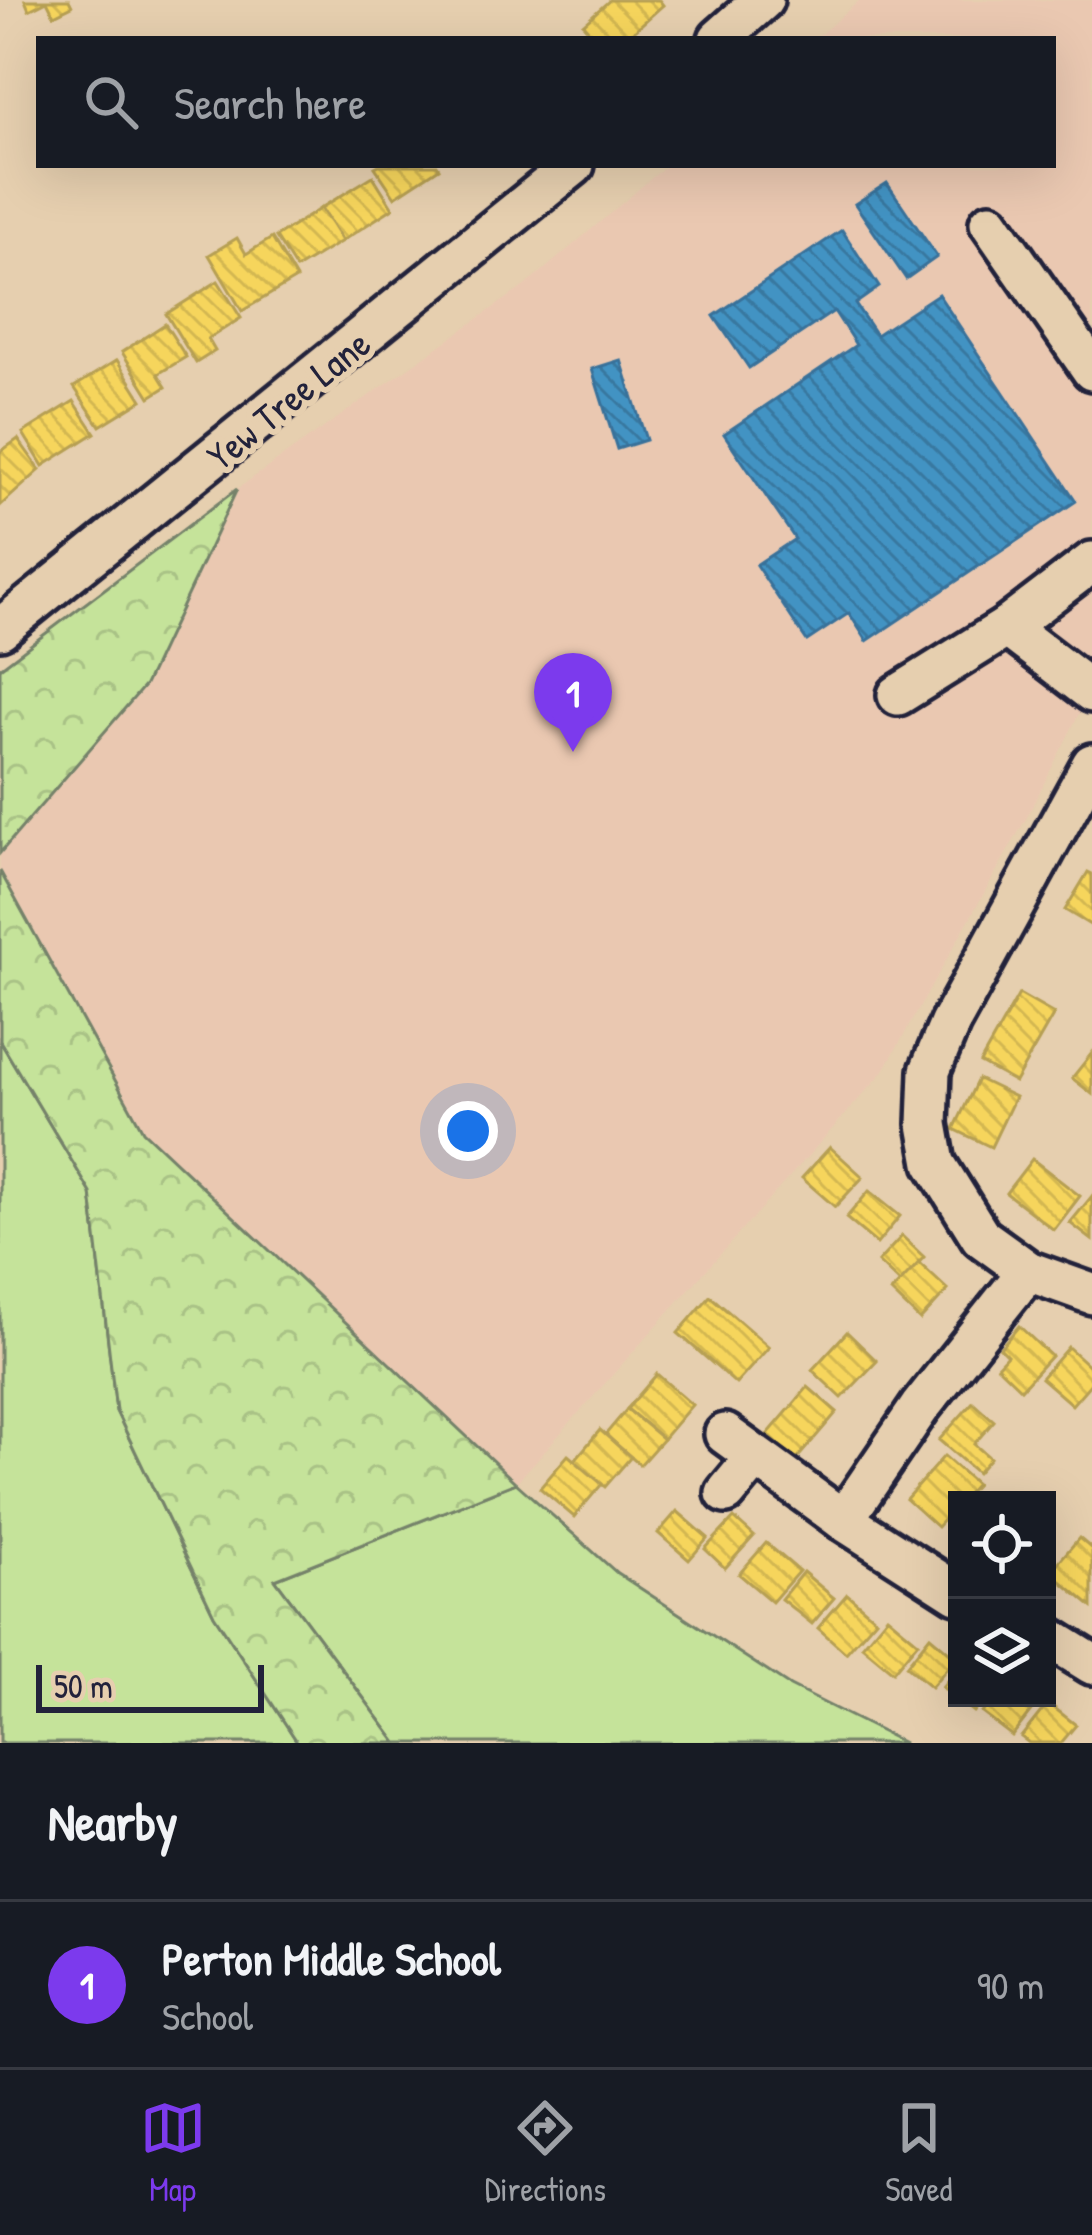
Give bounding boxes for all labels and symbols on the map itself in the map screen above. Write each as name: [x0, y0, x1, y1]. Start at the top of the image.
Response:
street label: Yew Tree Lane: [195, 317, 381, 481]
pin: 1: [534, 653, 612, 752]
your location: [438, 1101, 498, 1161]
scale bar: [36, 1659, 264, 1712]

